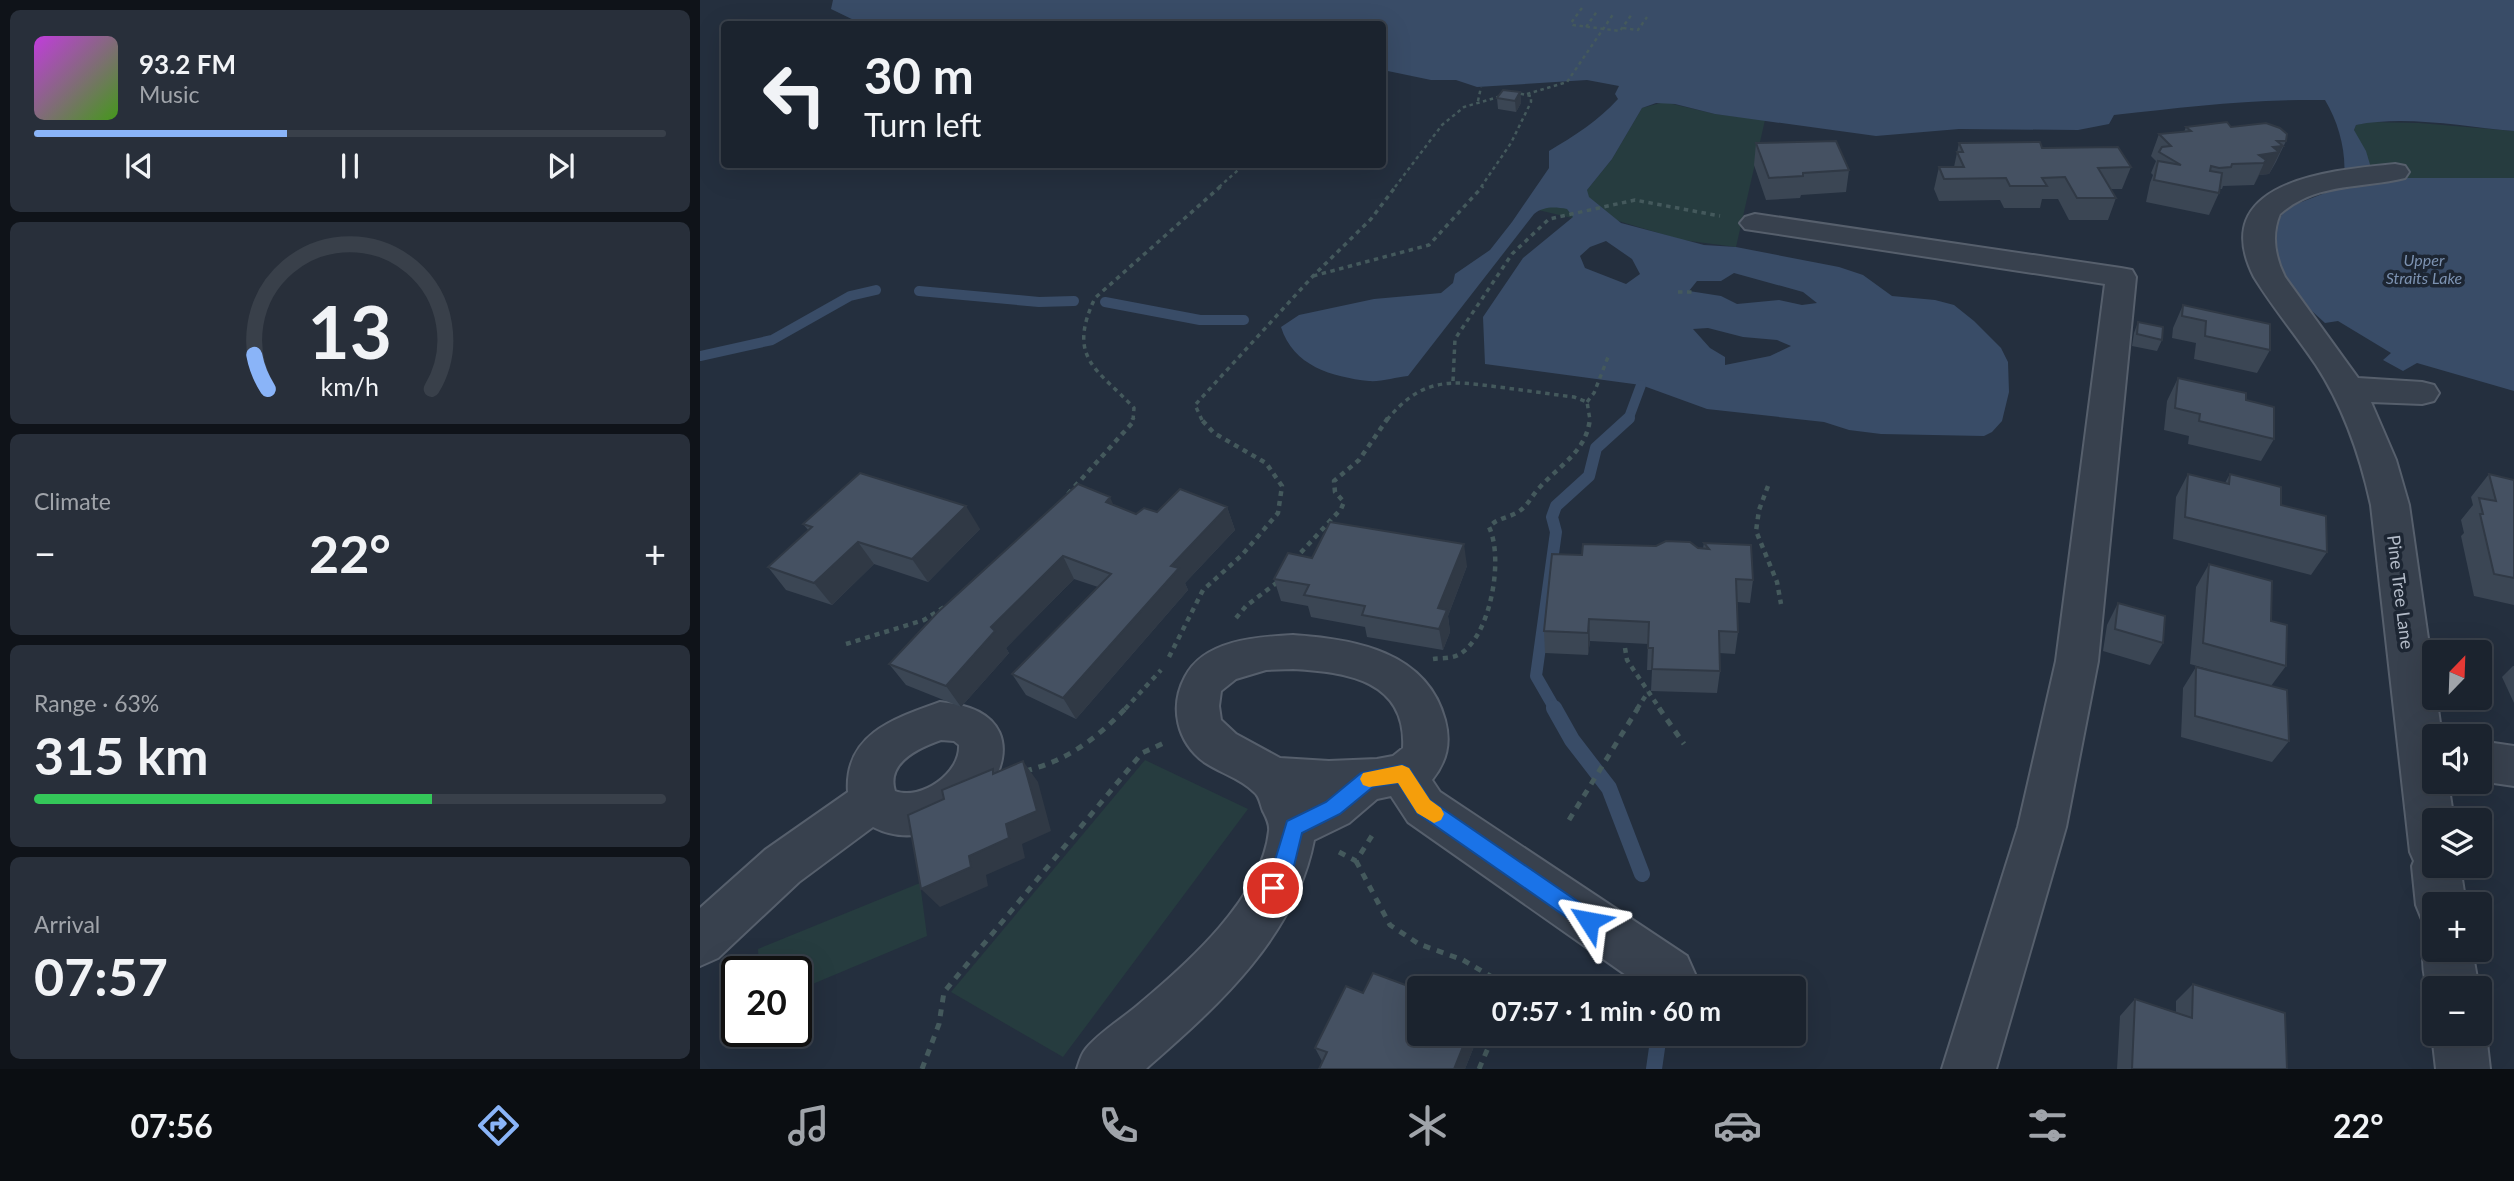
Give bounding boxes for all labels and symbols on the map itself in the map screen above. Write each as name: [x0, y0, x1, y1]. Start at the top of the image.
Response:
water label: Upper Straits Lake: [2386, 250, 2463, 287]
street label: Pine Tree Lane: [2383, 534, 2419, 650]
north arrow: [2422, 640, 2492, 710]
pin: [1243, 858, 1303, 918]
position arrow: [1552, 884, 1626, 958]
speed limit sign: 20: [721, 956, 812, 1047]

